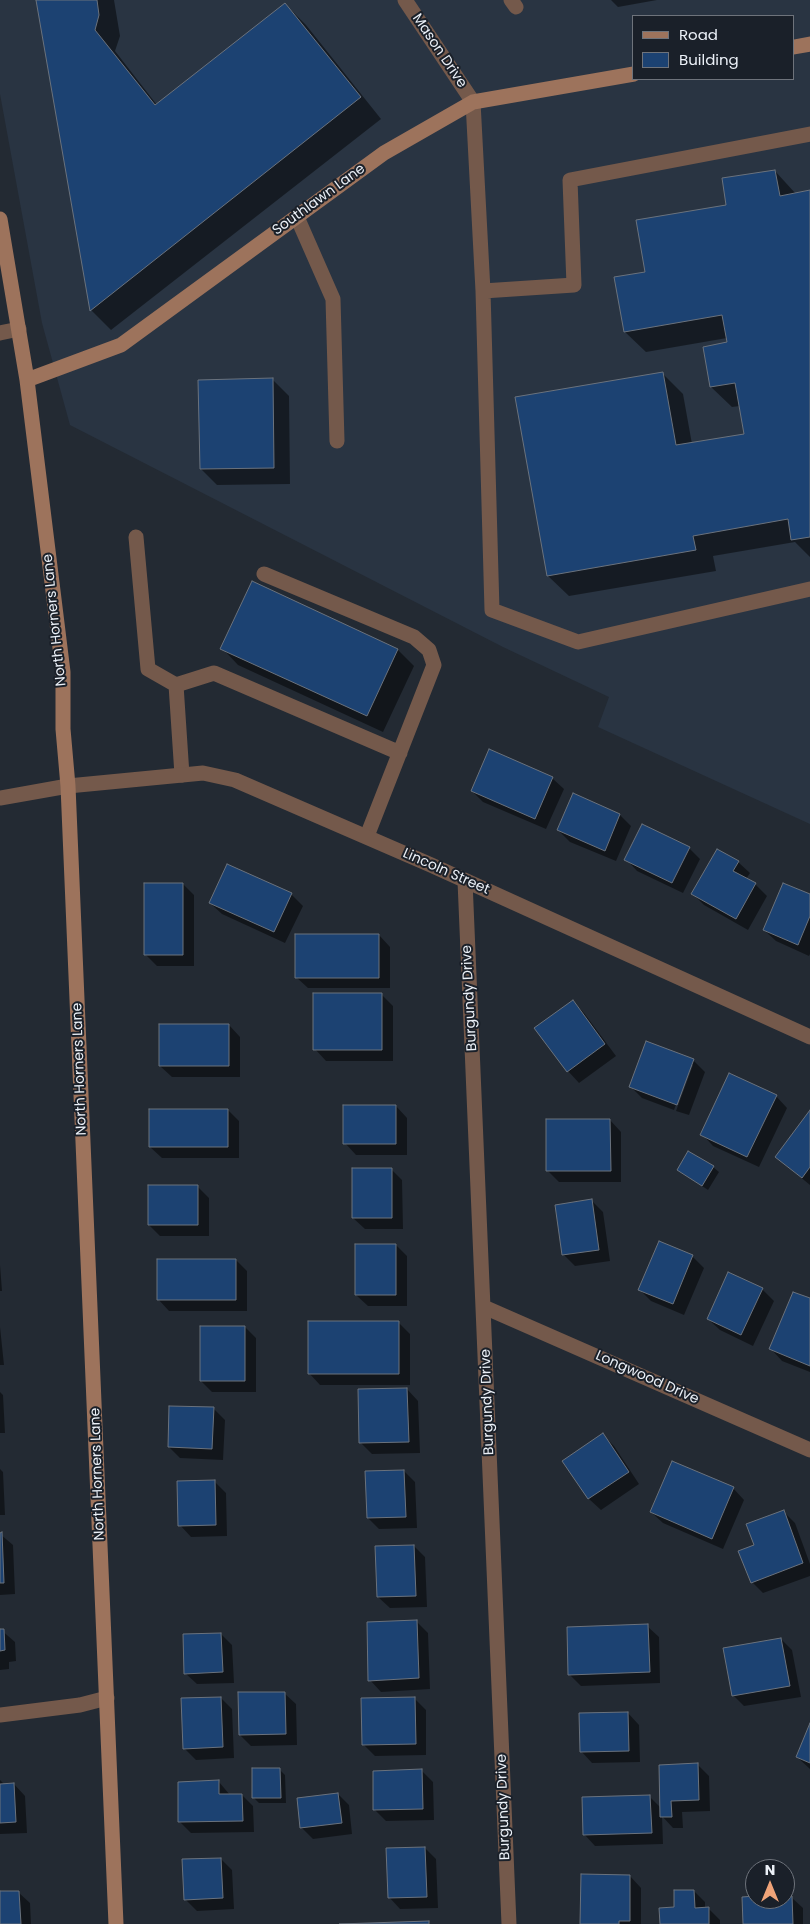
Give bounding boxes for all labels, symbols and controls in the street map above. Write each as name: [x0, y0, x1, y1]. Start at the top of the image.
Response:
street label: Mason Drive: [408, 11, 470, 91]
legend: [632, 15, 795, 80]
text: Road: [679, 24, 718, 45]
text: Building: [679, 49, 739, 70]
street label: Southlawn Lane: [269, 161, 369, 239]
street label: North Horners Lane: [40, 553, 70, 687]
street label: Lincoln Street: [400, 845, 492, 899]
street label: Burgundy Drive: [459, 944, 481, 1052]
street label: North Horners Lane: [69, 1002, 91, 1136]
street label: Longwood Drive: [593, 1348, 701, 1408]
street label: Burgundy Drive: [478, 1349, 498, 1455]
street label: North Horners Lane: [87, 1407, 109, 1541]
street label: Burgundy Drive: [494, 1754, 514, 1860]
north arrow: [745, 1859, 795, 1909]
text: N: [765, 1860, 775, 1880]

